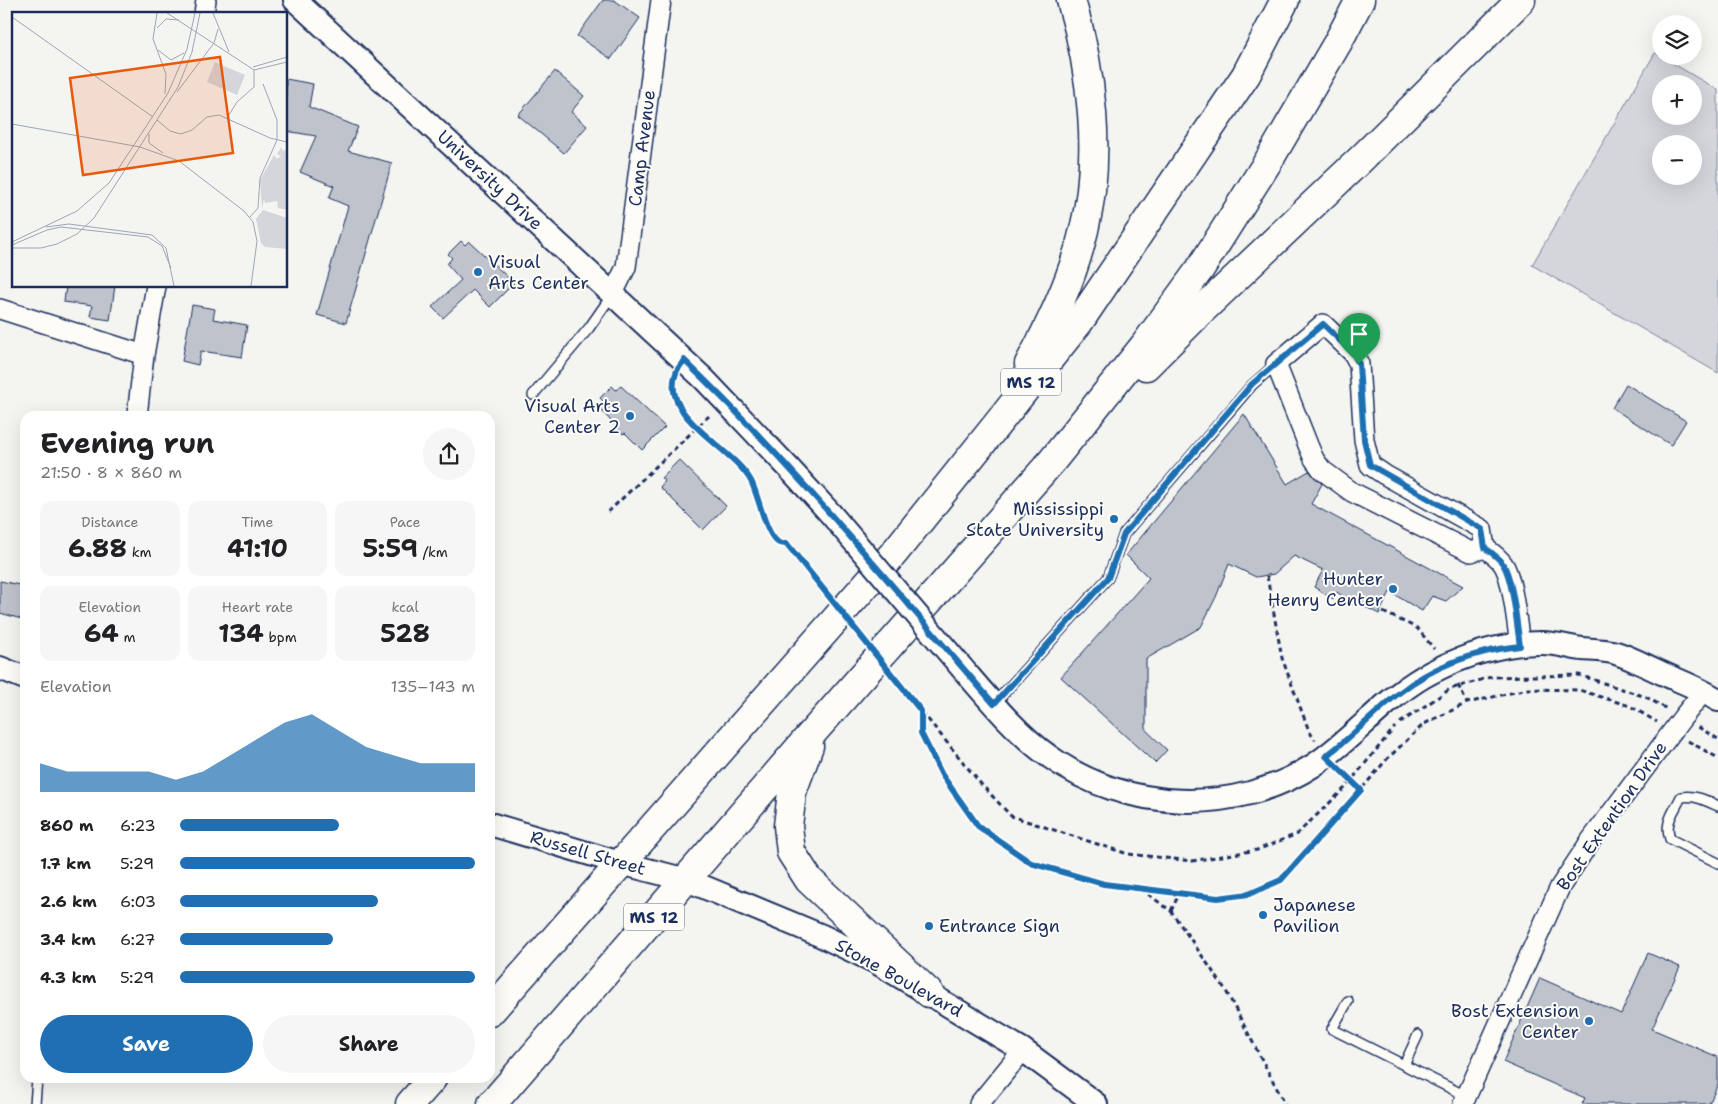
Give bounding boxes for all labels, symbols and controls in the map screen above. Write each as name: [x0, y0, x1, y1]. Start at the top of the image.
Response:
inset map: [12, 12, 288, 288]
map controls: [1652, 15, 1702, 185]
button: layers: [1652, 15, 1702, 65]
button: +: [1652, 75, 1702, 125]
street label: Camp Avenue: [623, 88, 661, 208]
street label: University Drive: [432, 125, 548, 235]
button: −: [1652, 135, 1702, 185]
place label: Visual Arts Center: [488, 250, 589, 295]
marker: Visual Arts Center: [472, 266, 484, 278]
pin: [1338, 313, 1380, 364]
icon: arrive: [1345, 320, 1373, 348]
road number: MS 12: [1001, 368, 1061, 396]
place label: Visual Arts Center 2: [524, 394, 620, 439]
marker: Visual Arts Center 2: [624, 410, 636, 422]
text: Evening run: [40, 424, 215, 462]
button: share: [423, 428, 475, 480]
text: 21:50 · 8 × 860 m: [40, 462, 182, 483]
place label: Mississippi State University: [966, 497, 1104, 542]
text: Distance: [81, 513, 139, 531]
text: Time: [241, 513, 274, 531]
text: Pace: [390, 513, 421, 531]
marker: Mississippi State University: [1108, 513, 1120, 525]
text: 6.88: [68, 531, 127, 565]
text: 41:10: [227, 531, 288, 565]
text: 5:59: [363, 531, 418, 565]
text: km: [127, 543, 152, 561]
text: /km: [418, 543, 448, 561]
place label: Hunter Henry Center: [1267, 567, 1383, 612]
marker: Hunter Henry Center: [1387, 583, 1399, 595]
text: Elevation: [78, 598, 141, 616]
text: Heart rate: [222, 598, 293, 616]
text: kcal: [392, 598, 419, 616]
text: 64: [84, 616, 119, 650]
text: 134: [218, 616, 264, 650]
text: 528: [380, 616, 430, 650]
text: m: [119, 628, 136, 646]
text: bpm: [264, 628, 297, 646]
text: Elevation: [40, 676, 112, 697]
text: 135–143 m: [391, 676, 475, 697]
street label: Bost Extention Drive: [1551, 737, 1673, 895]
text: 860 m: [40, 815, 94, 836]
text: 6:23: [120, 815, 156, 836]
street label: Russell Street: [527, 825, 649, 881]
text: 1.7 km: [40, 853, 91, 874]
text: 5:29: [120, 853, 154, 874]
text: 2.6 km: [40, 891, 97, 912]
text: 6:03: [120, 891, 156, 912]
place label: Japanese Pavilion: [1273, 893, 1356, 938]
road number: MS 12: [624, 904, 684, 930]
marker: Japanese Pavilion: [1257, 909, 1269, 921]
place label: Entrance Sign: [939, 914, 1060, 938]
marker: Entrance Sign: [923, 920, 935, 932]
text: 3.4 km: [40, 929, 96, 950]
text: 6:27: [120, 929, 155, 950]
street label: Stone Boulevard: [831, 933, 967, 1023]
text: 4.3 km: [40, 967, 96, 988]
text: 5:29: [120, 967, 154, 988]
place label: Bost Extension Center: [1451, 999, 1579, 1044]
button: Save: [40, 1015, 253, 1073]
button: Share: [263, 1015, 475, 1073]
marker: Bost Extension Center: [1583, 1015, 1595, 1027]

